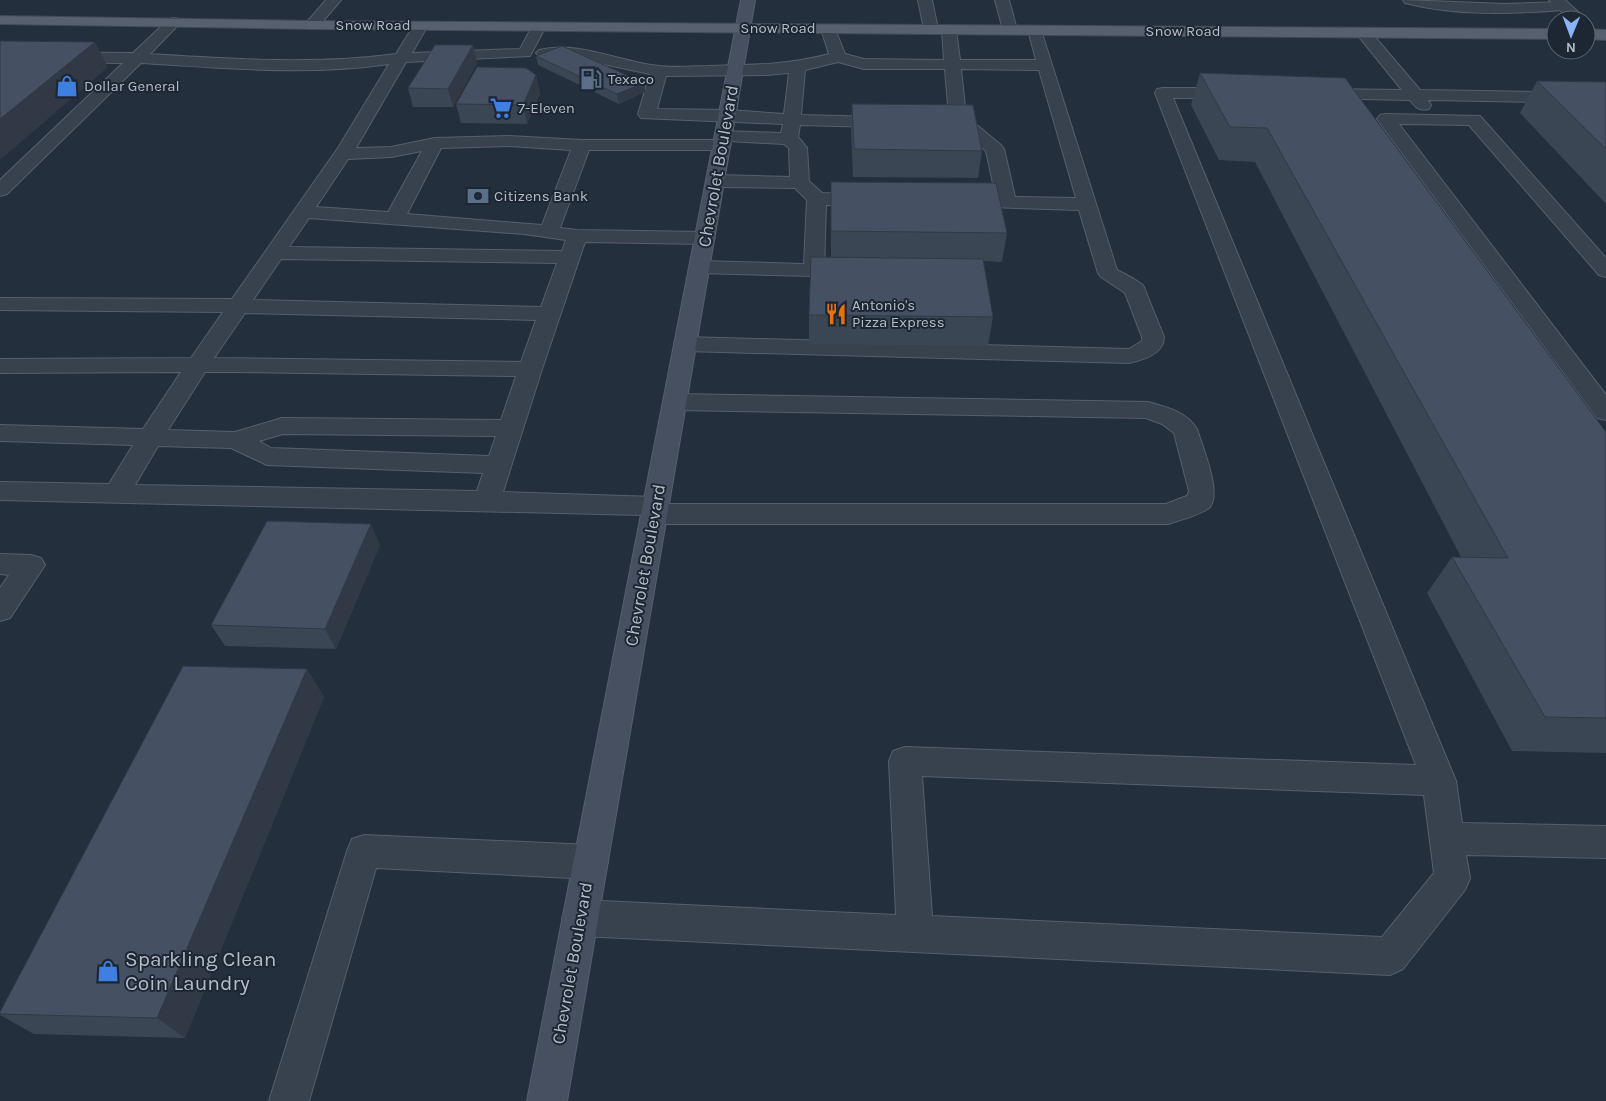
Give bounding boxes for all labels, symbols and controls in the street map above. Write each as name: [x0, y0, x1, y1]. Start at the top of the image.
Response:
north arrow: [1546, 10, 1596, 60]
street label: Snow Road: [335, 16, 411, 34]
street label: Snow Road: [740, 19, 816, 37]
street label: Snow Road: [1145, 22, 1221, 40]
text: N: [1566, 39, 1576, 56]
fuel station icon: Texaco: [578, 66, 604, 92]
place label: Texaco: [608, 70, 654, 88]
shop icon: Dollar General: [54, 73, 80, 99]
place label: Dollar General: [84, 77, 180, 95]
street label: Chevrolet Boulevard: [693, 83, 743, 249]
supermarket icon: 7-Eleven: [488, 95, 514, 121]
place label: 7-Eleven: [518, 99, 575, 117]
bank icon: Citizens Bank: [465, 183, 491, 209]
place label: Citizens Bank: [494, 187, 588, 205]
place label: Antonio's Pizza Express: [852, 296, 945, 331]
restaurant icon: Antonio's Pizza Express: [823, 301, 849, 327]
street label: Chevrolet Boulevard: [620, 482, 670, 648]
street label: Chevrolet Boulevard: [547, 880, 597, 1046]
place label: Sparkling Clean Coin Laundry: [125, 947, 276, 995]
shop icon: Sparkling Clean Coin Laundry: [95, 958, 121, 984]

